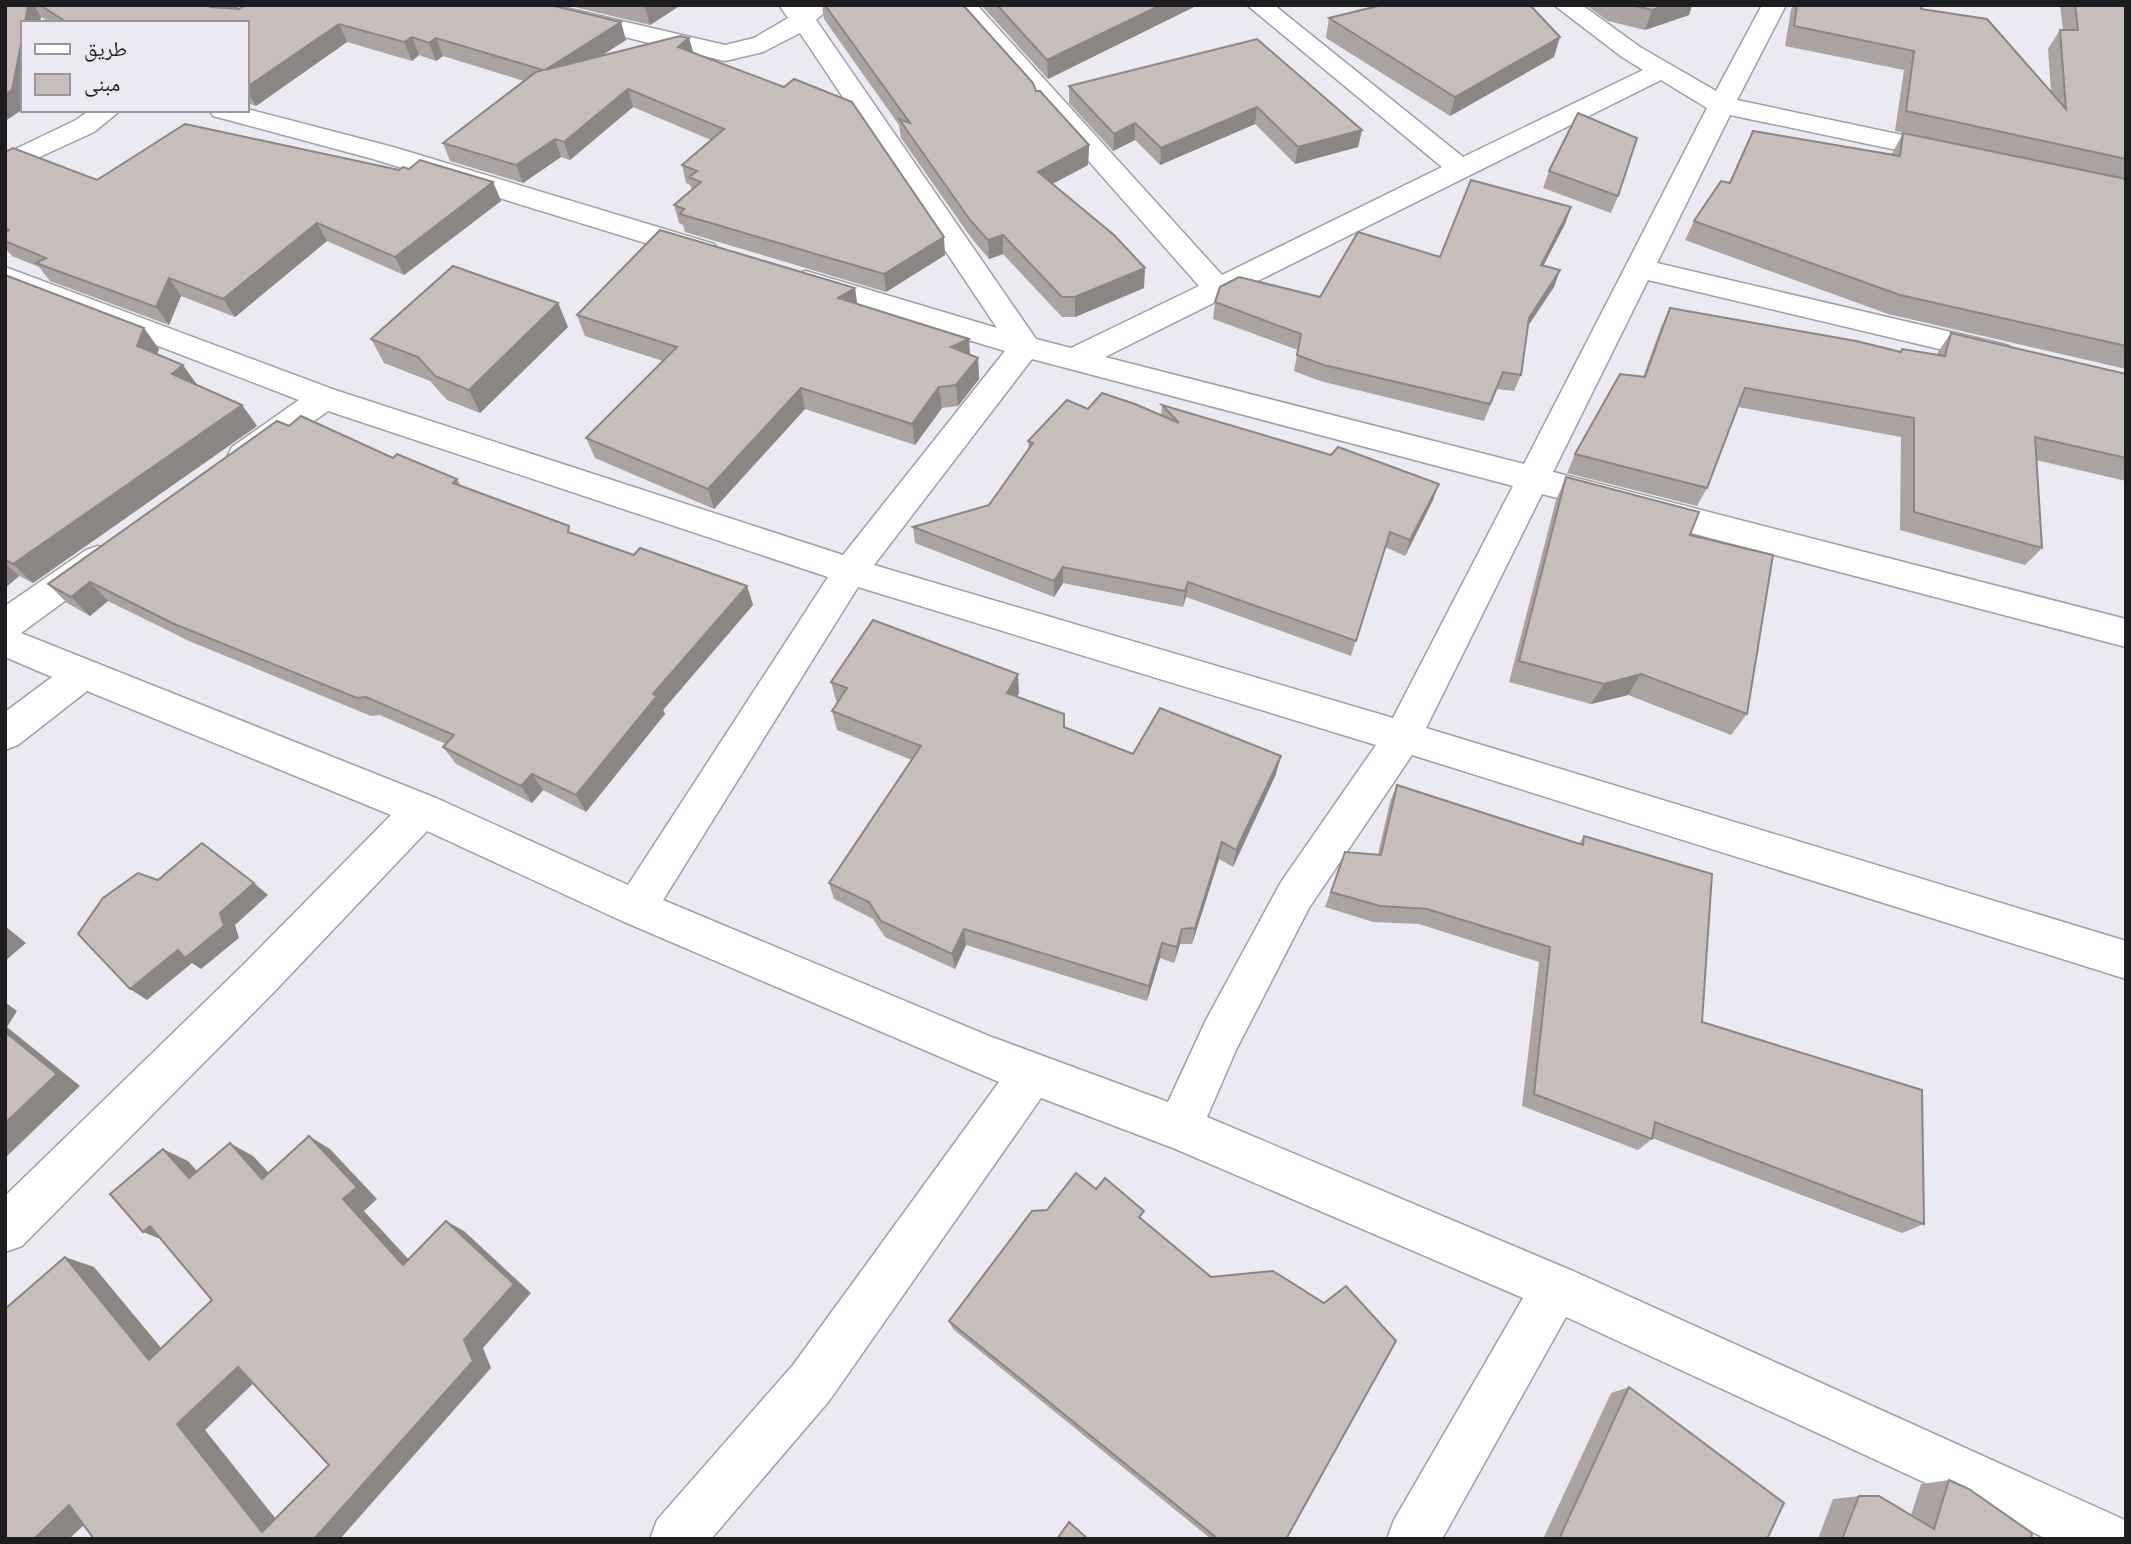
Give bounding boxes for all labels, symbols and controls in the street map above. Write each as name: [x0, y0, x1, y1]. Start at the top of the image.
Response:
legend: [21, 21, 248, 112]
text: طريق: [84, 35, 127, 62]
text: مبنى: [84, 70, 120, 97]

